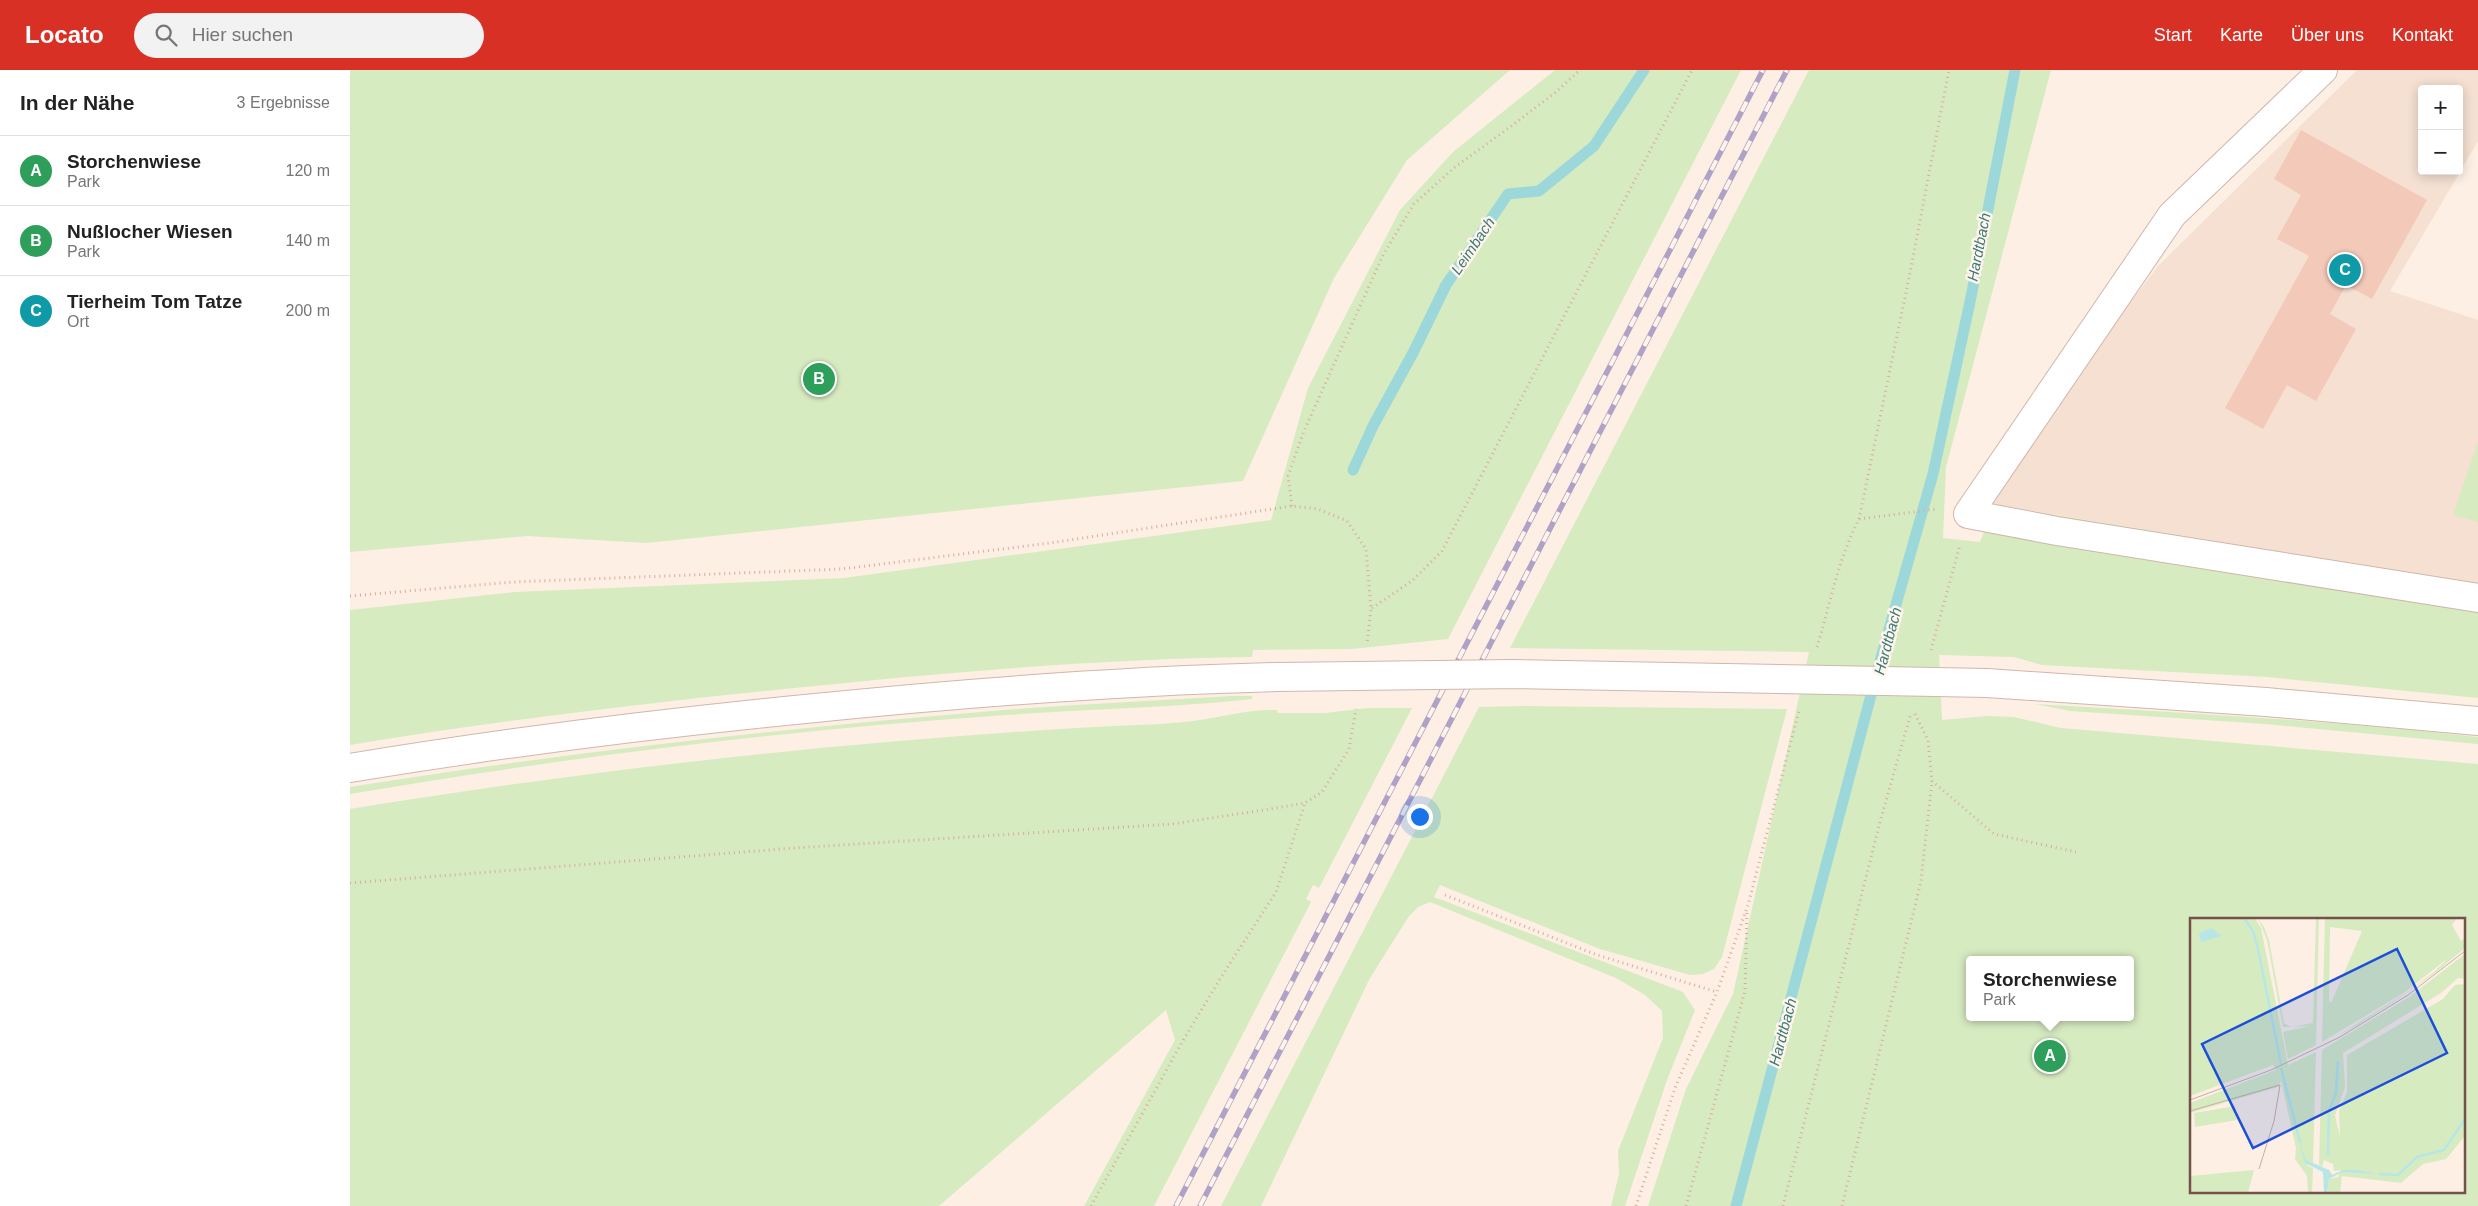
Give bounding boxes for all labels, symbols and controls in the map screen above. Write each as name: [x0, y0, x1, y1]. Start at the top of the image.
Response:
search box: [134, 13, 484, 58]
text: Locato: [25, 21, 104, 48]
icon: search: [152, 21, 180, 49]
text: Hier suchen: [192, 24, 293, 45]
text: Start: [2154, 25, 2192, 45]
text: Karte: [2220, 25, 2263, 45]
text: Über uns: [2291, 25, 2364, 45]
text: Kontakt: [2392, 25, 2453, 45]
map controls: [2418, 85, 2463, 175]
button: +: [2418, 85, 2463, 130]
text: In der Nähe: [20, 91, 134, 114]
text: 3 Ergebnisse: [237, 94, 330, 111]
button: −: [2418, 130, 2463, 175]
text: Storchenwiese: [67, 151, 201, 172]
text: A: [30, 162, 42, 179]
text: 120 m: [286, 162, 330, 179]
text: Park: [67, 173, 100, 190]
water label: Hardtbach: [1964, 211, 1993, 282]
water label: Leimbach: [1447, 214, 1498, 277]
text: Nußlocher Wiesen: [67, 221, 233, 242]
text: B: [30, 232, 42, 249]
text: 140 m: [286, 232, 330, 249]
text: Park: [67, 243, 100, 260]
pin: C: [2329, 251, 2361, 289]
text: Tierheim Tom Tatze: [67, 291, 242, 312]
text: C: [30, 302, 42, 319]
text: 200 m: [286, 302, 330, 319]
text: Ort: [67, 313, 89, 330]
pin: B: [803, 360, 835, 398]
water label: Hardtbach: [1870, 605, 1905, 677]
your location: [1407, 804, 1433, 830]
inset map: [2190, 918, 2466, 1194]
popup: [1966, 956, 2134, 1021]
text: Storchenwiese: [1983, 969, 2117, 990]
text: Park: [1983, 991, 2016, 1008]
water label: Hardtbach: [1765, 996, 1800, 1068]
pin: A: [2034, 1037, 2066, 1075]

